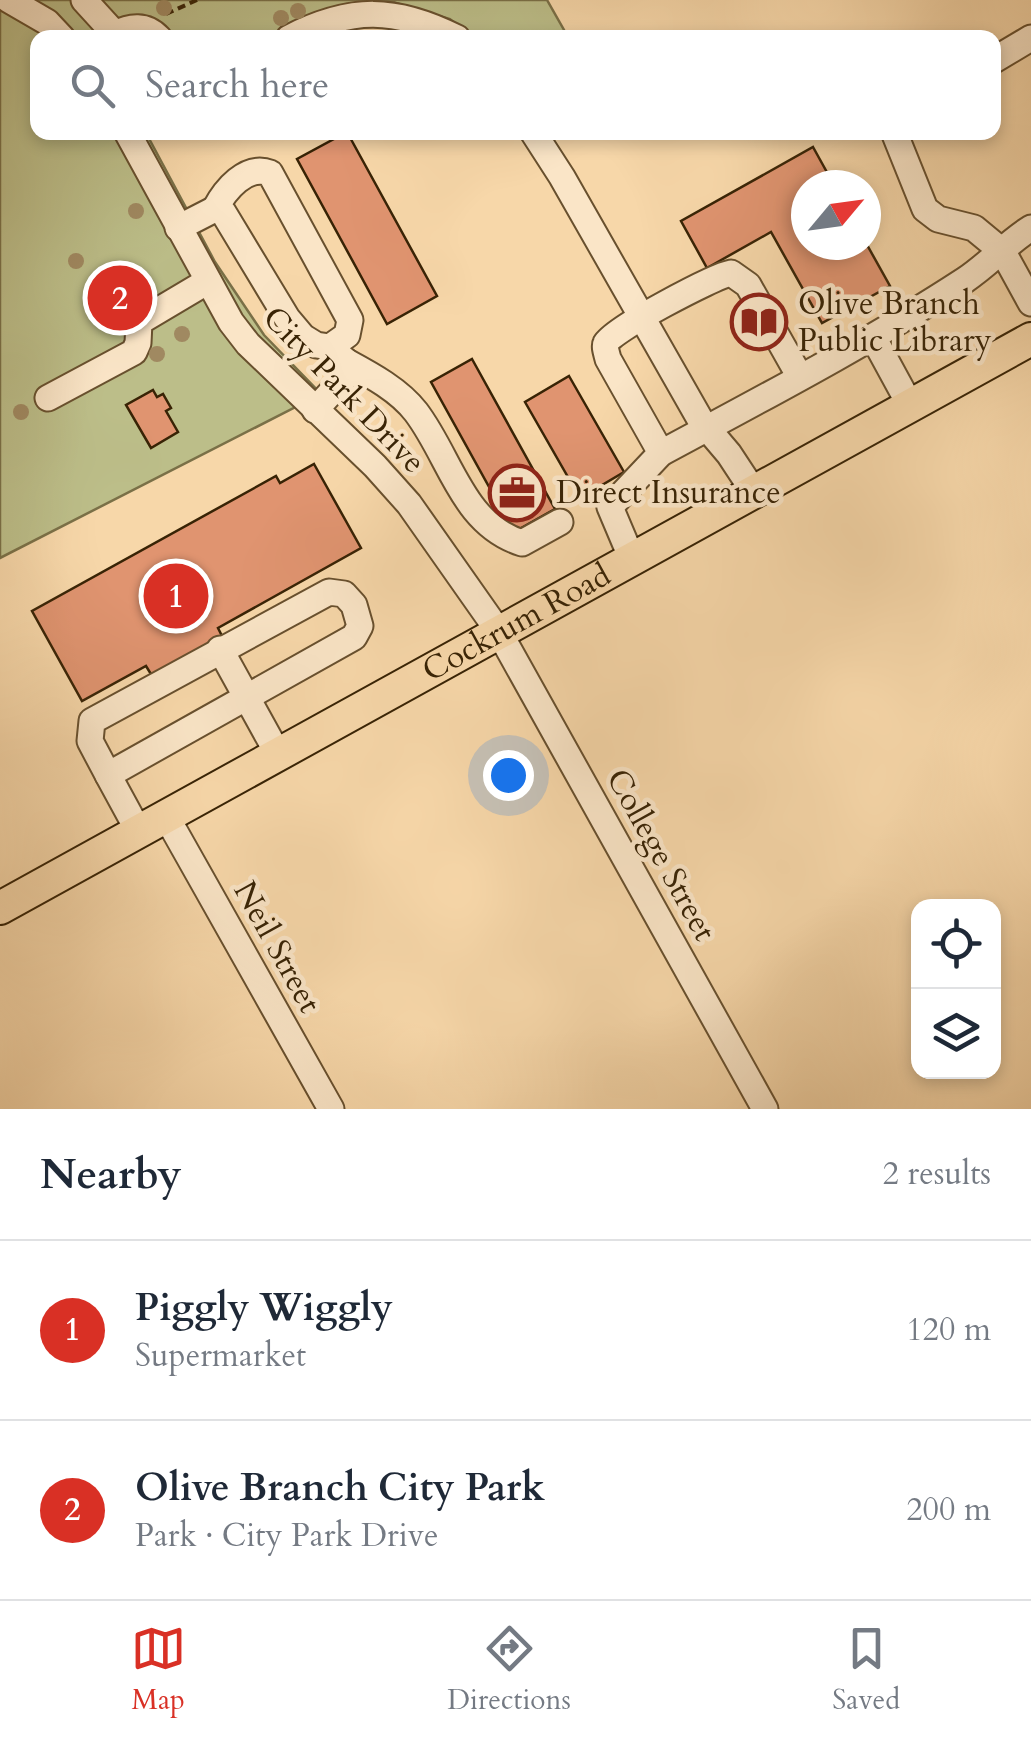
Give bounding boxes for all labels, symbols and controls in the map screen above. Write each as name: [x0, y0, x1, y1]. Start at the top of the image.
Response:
search box: [30, 30, 1001, 140]
icon: search: [65, 58, 120, 113]
text: Search here: [145, 59, 329, 111]
north arrow: [791, 170, 881, 260]
pin: 2: [88, 260, 152, 336]
place label: Olive Branch Public Library: [798, 282, 992, 363]
library icon: Olive Branch Public Library: [729, 292, 789, 352]
street label: City Park Drive: [253, 297, 435, 483]
office icon: Direct Insurance: [487, 463, 547, 523]
place label: Direct Insurance: [556, 471, 781, 515]
street label: Cockrum Road: [415, 553, 619, 693]
pin: 1: [144, 558, 208, 634]
your location: [483, 750, 534, 801]
street label: College Street: [596, 761, 726, 949]
street label: Neil Street: [223, 873, 331, 1021]
map controls: [911, 899, 1001, 1079]
button: locate: [911, 899, 1001, 989]
button: layers: [911, 989, 1001, 1079]
text: Nearby: [40, 1146, 182, 1203]
text: 2 results: [883, 1152, 991, 1196]
text: Piggly Wiggly: [135, 1282, 393, 1334]
text: 1: [64, 1308, 81, 1352]
text: 120 m: [906, 1308, 991, 1352]
text: Supermarket: [135, 1334, 306, 1378]
text: Olive Branch City Park: [135, 1462, 545, 1514]
text: 2: [64, 1488, 81, 1532]
text: 200 m: [906, 1488, 991, 1532]
text: Park · City Park Drive: [135, 1514, 438, 1558]
tab: Map: [131, 1621, 186, 1719]
tab: Directions: [447, 1621, 571, 1719]
tab: Saved: [832, 1621, 900, 1719]

